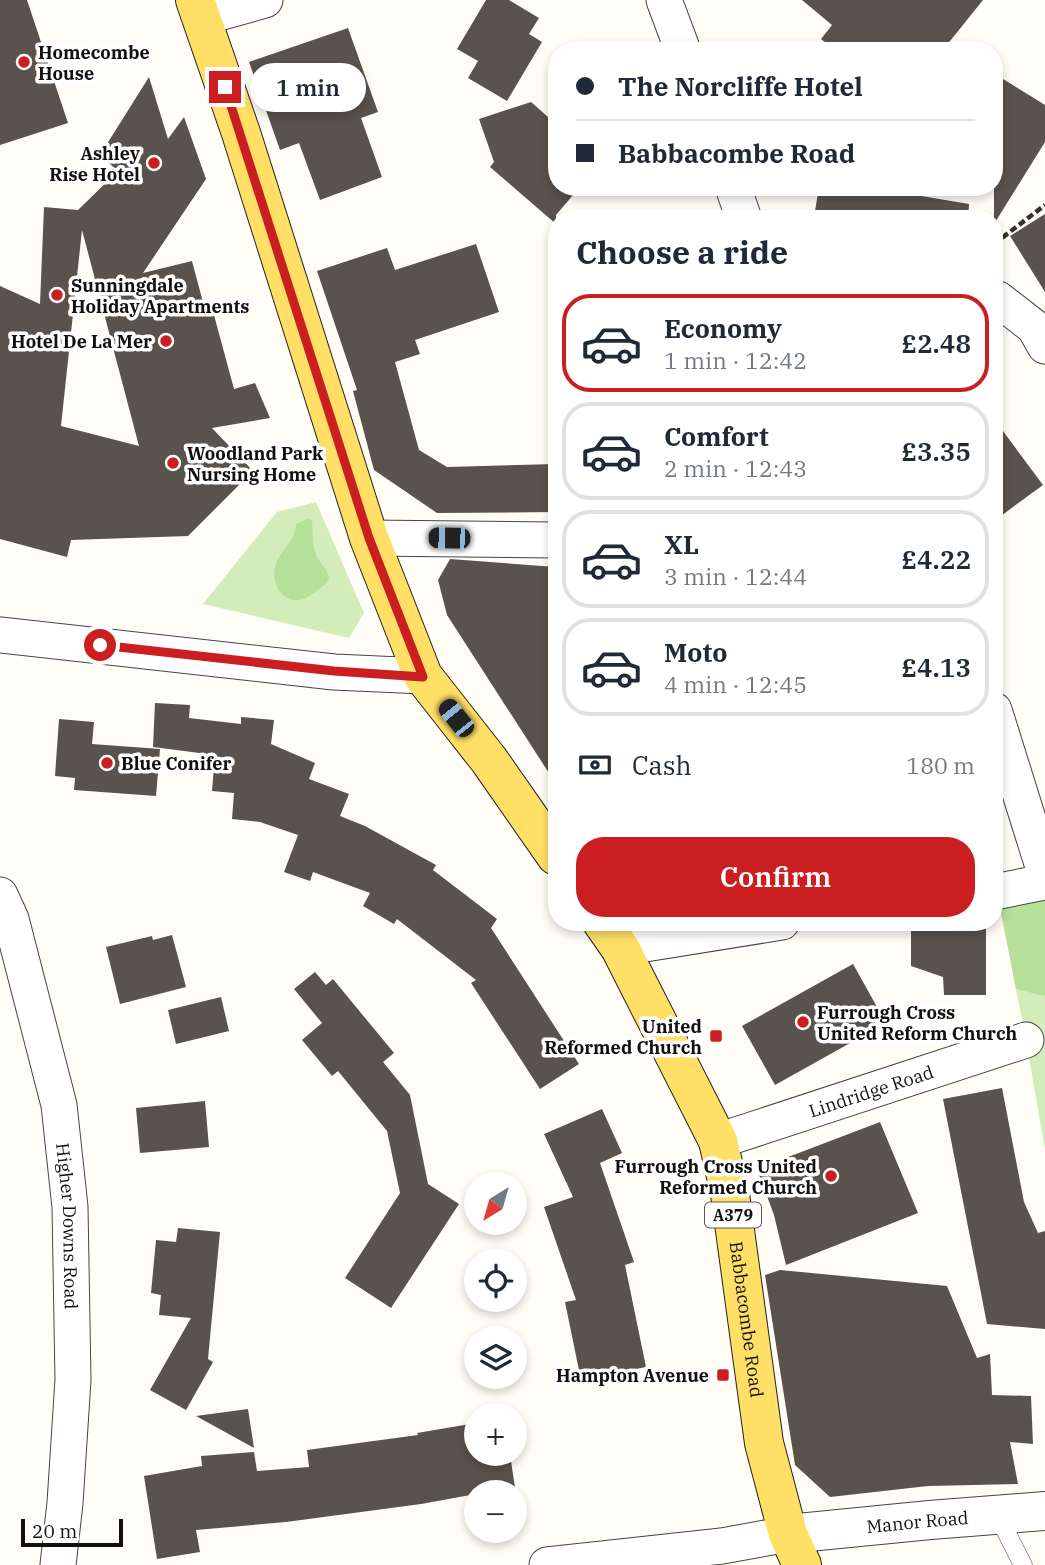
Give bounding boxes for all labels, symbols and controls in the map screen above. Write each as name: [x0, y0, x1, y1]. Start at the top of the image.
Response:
place label: Homecombe House: [38, 41, 150, 85]
marker: Homecombe House: [16, 54, 32, 70]
callout: 1 min: [250, 62, 365, 112]
text: The Norcliffe Hotel: [618, 69, 863, 103]
route end: [209, 71, 241, 103]
text: 1 min: [276, 72, 340, 102]
text: Babbacombe Road: [618, 136, 855, 170]
place label: Ashley Rise Hotel: [49, 142, 141, 186]
marker: Ashley Rise Hotel: [146, 155, 162, 171]
text: Choose a ride: [576, 231, 788, 273]
place label: Sunningdale Holiday Apartments: [71, 274, 249, 318]
marker: Sunningdale Holiday Apartments: [49, 287, 65, 303]
text: Economy: [664, 311, 782, 345]
icon: car: [580, 312, 643, 375]
text: £2.48: [902, 326, 971, 360]
place label: Hotel De La Mer: [11, 330, 152, 353]
marker: Hotel De La Mer: [158, 333, 174, 349]
text: 1 min · 12:42: [664, 345, 807, 375]
text: Comfort: [664, 419, 769, 453]
icon: car: [580, 420, 643, 483]
text: £3.35: [902, 434, 971, 468]
place label: Woodland Park Nursing Home: [187, 442, 324, 486]
text: 2 min · 12:43: [664, 453, 807, 483]
marker: Woodland Park Nursing Home: [165, 455, 181, 471]
car: [428, 527, 471, 549]
text: XL: [664, 527, 699, 561]
icon: car: [580, 528, 643, 591]
text: £4.22: [902, 542, 971, 576]
text: 3 min · 12:44: [664, 561, 807, 591]
route start: [84, 629, 116, 661]
text: Moto: [664, 635, 727, 669]
icon: car: [580, 636, 643, 699]
text: £4.13: [902, 650, 971, 684]
text: 4 min · 12:45: [664, 669, 807, 699]
car: [435, 695, 478, 741]
icon: cash: [576, 746, 614, 784]
text: Cash: [632, 748, 692, 782]
text: 180 m: [906, 750, 975, 780]
place label: Blue Conifer: [121, 752, 231, 775]
marker: Blue Conifer: [99, 755, 115, 771]
button: Confirm: [576, 837, 975, 917]
place label: Furrough Cross United Reform Church: [817, 1001, 1018, 1045]
marker: Furrough Cross United Reform Church: [795, 1014, 811, 1030]
place label: United Reformed Church: [544, 1015, 702, 1059]
marker: United Reformed Church: [708, 1028, 724, 1044]
street label: Lindridge Road: [806, 1060, 936, 1122]
street label: Higher Downs Road: [52, 1142, 83, 1310]
place label: Furrough Cross United Reformed Church: [615, 1155, 817, 1199]
marker: Furrough Cross United Reformed Church: [823, 1168, 839, 1184]
north arrow: [464, 1172, 527, 1236]
map controls: [464, 1172, 527, 1543]
road number: A379: [705, 1203, 761, 1228]
street label: Babbacombe Road: [725, 1240, 769, 1399]
button: locate: [464, 1249, 527, 1312]
button: layers: [464, 1326, 527, 1389]
place label: Hampton Avenue: [556, 1364, 709, 1387]
marker: Hampton Avenue: [715, 1367, 731, 1383]
button: +: [464, 1403, 527, 1466]
button: −: [464, 1480, 527, 1543]
street label: Manor Road: [865, 1506, 969, 1538]
scale bar: [21, 1516, 122, 1548]
text: 20 m: [32, 1519, 77, 1543]

